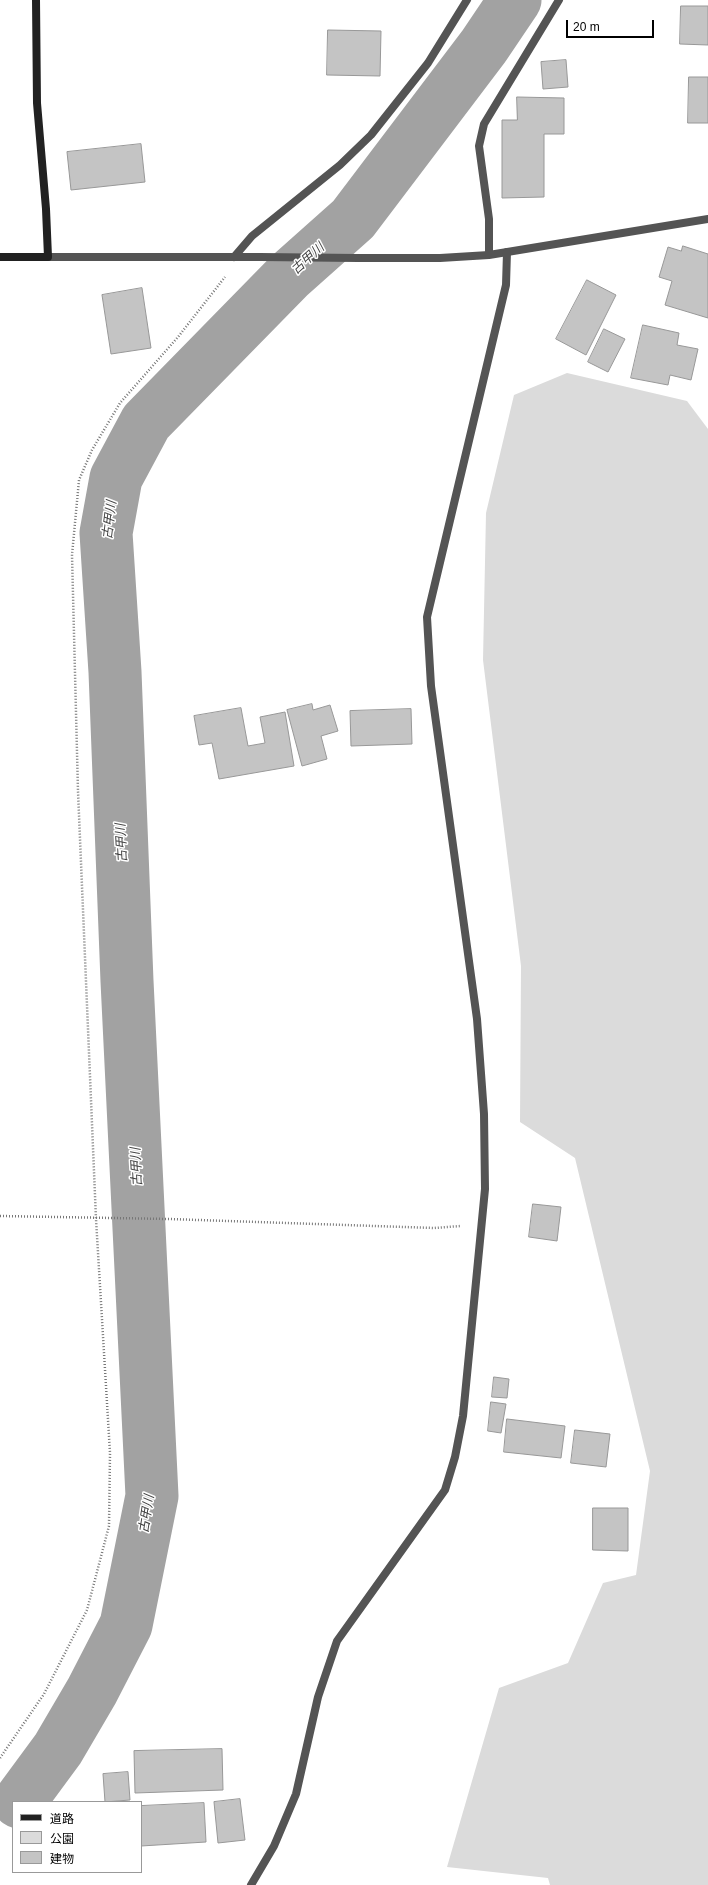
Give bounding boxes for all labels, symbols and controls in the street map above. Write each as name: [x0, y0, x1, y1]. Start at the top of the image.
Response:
scale bar: [568, 12, 656, 38]
text: 20 m: [573, 20, 600, 34]
water label: 古甲川: [288, 240, 328, 278]
water label: 古甲川: [100, 500, 120, 540]
water label: 古甲川: [113, 823, 131, 863]
water label: 古甲川: [128, 1147, 146, 1187]
water label: 古甲川: [136, 1494, 158, 1534]
legend: [12, 1801, 142, 1873]
text: 道路: [50, 1812, 74, 1826]
text: 公園: [50, 1832, 74, 1846]
text: 建物: [50, 1852, 74, 1866]

